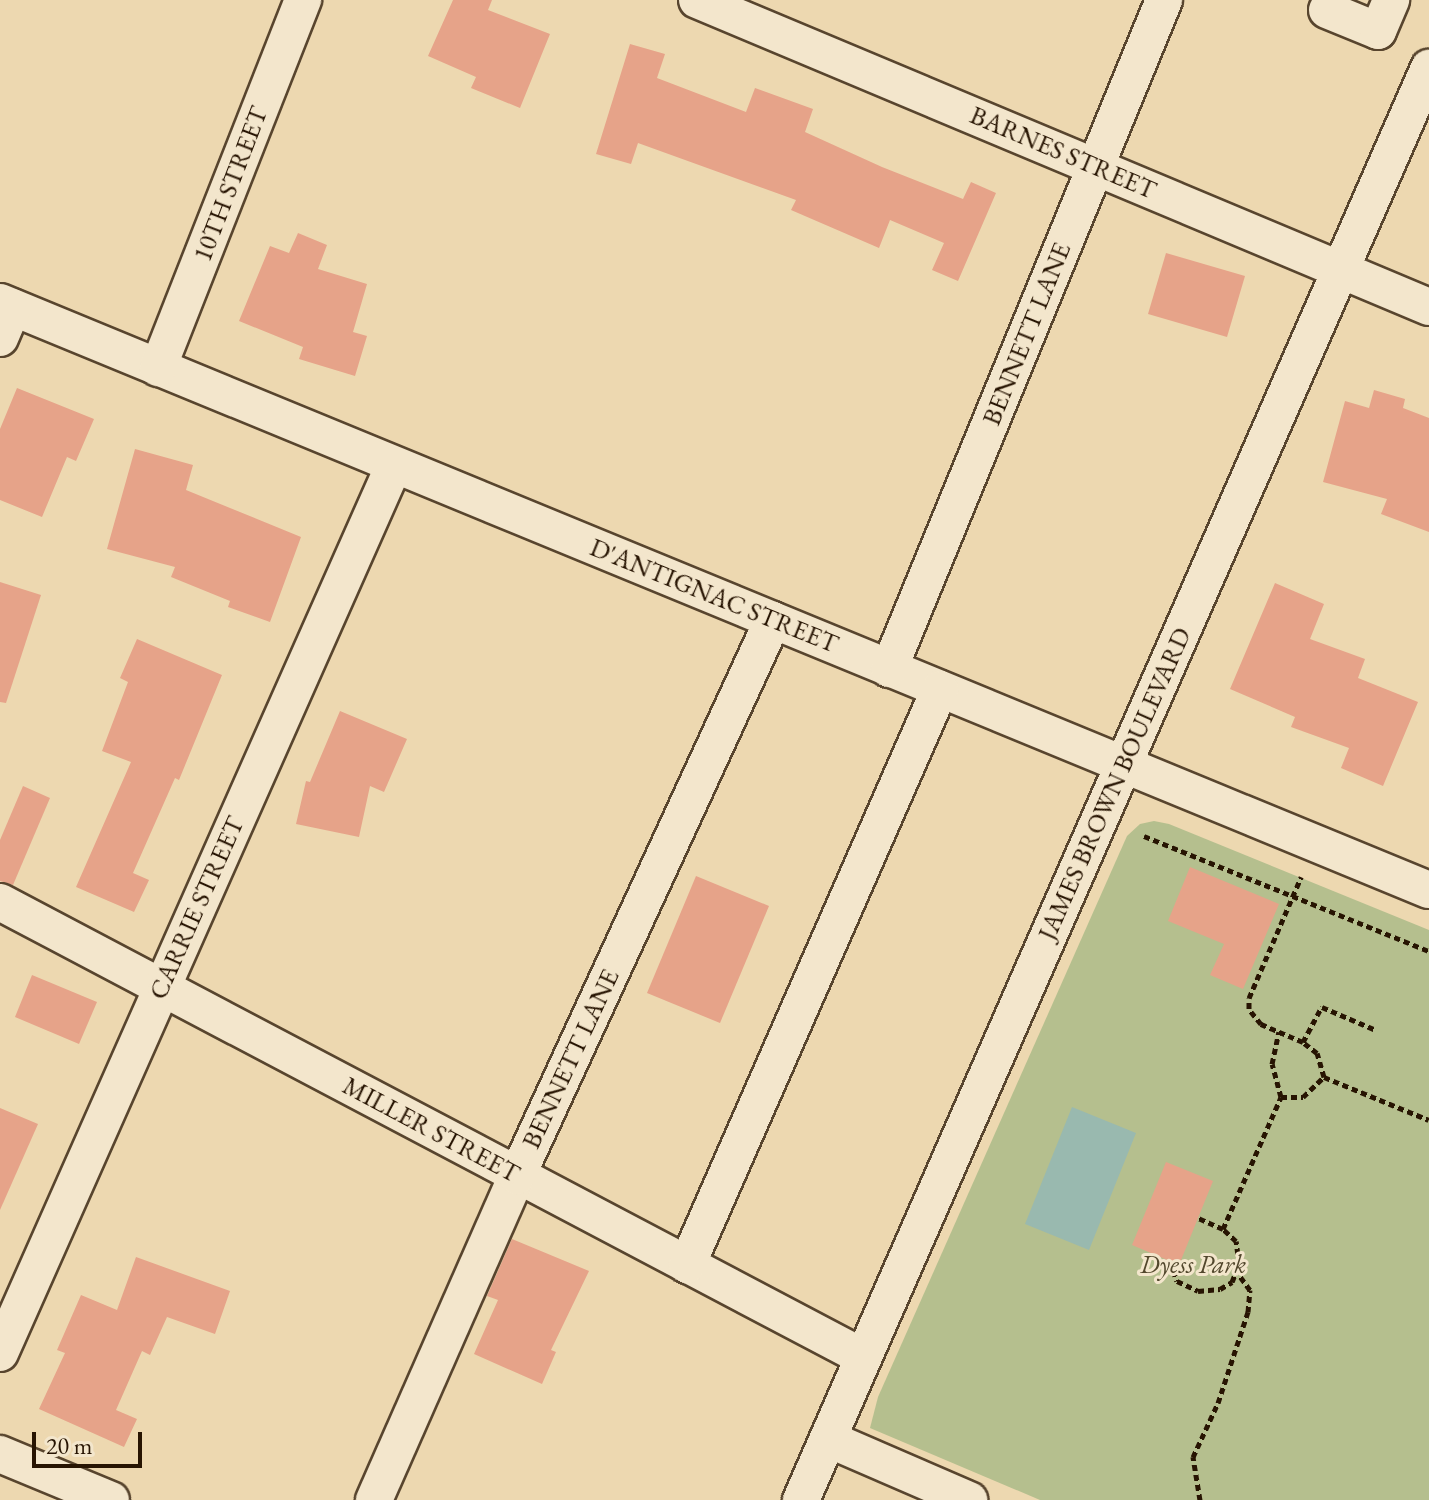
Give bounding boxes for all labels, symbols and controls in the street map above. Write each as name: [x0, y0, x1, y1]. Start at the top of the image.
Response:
street label: BARNES STREET: [965, 100, 1161, 206]
street label: 10TH STREET: [187, 102, 275, 266]
street label: BENNETT LANE: [976, 238, 1078, 430]
street label: D'ANTIGNAC STREET: [585, 532, 843, 660]
street label: JAMES BROWN BOULEVARD: [1032, 623, 1198, 945]
street label: CARRIE STREET: [143, 812, 251, 1004]
street label: BENNETT LANE: [516, 964, 626, 1154]
street label: MILLER STREET: [337, 1070, 525, 1190]
park label: Dyess Park: [1140, 1249, 1246, 1281]
scale bar: [36, 1416, 146, 1466]
text: 20 m: [46, 1430, 93, 1461]

